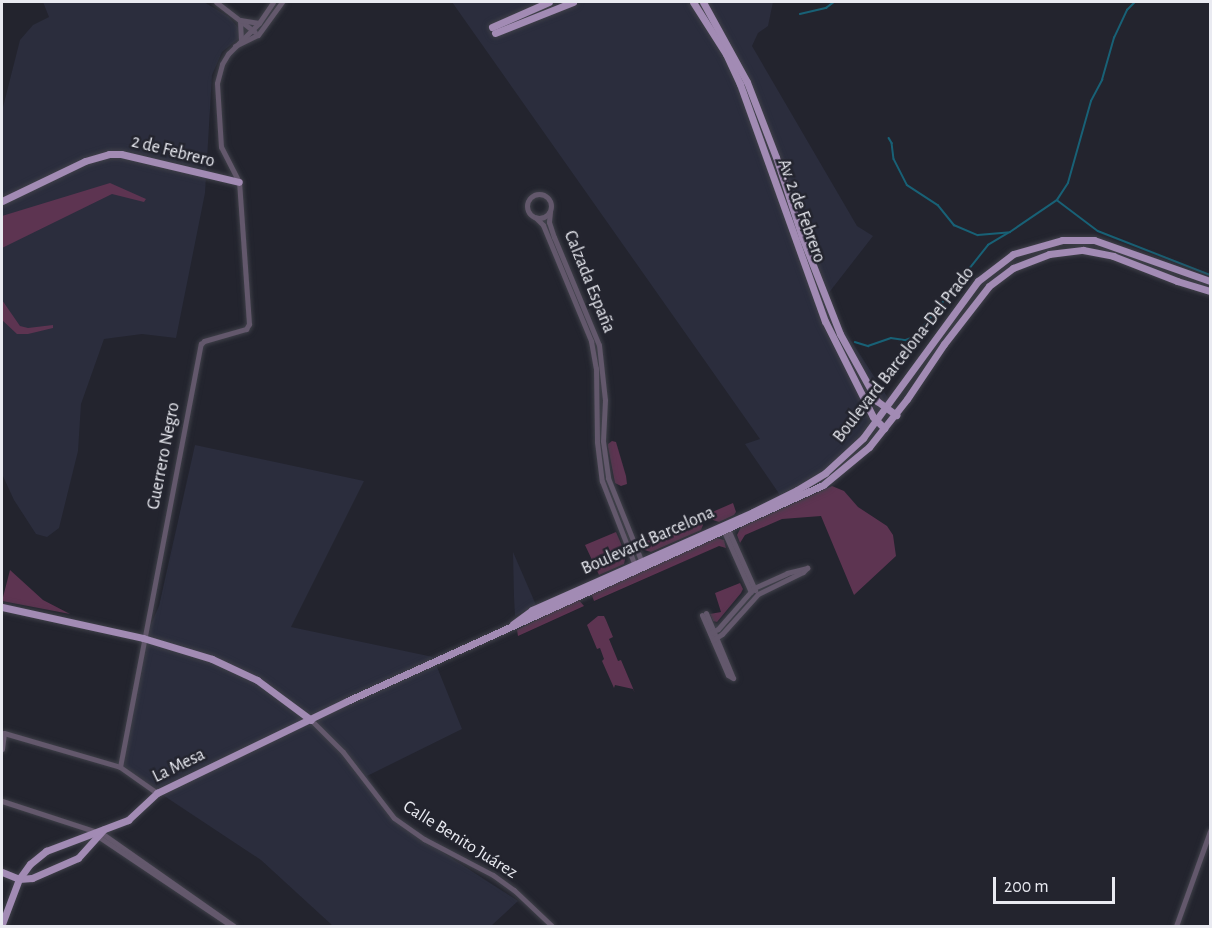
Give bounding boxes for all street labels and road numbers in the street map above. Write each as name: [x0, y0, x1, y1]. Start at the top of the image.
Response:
street label: 2 de Febrero: [129, 131, 217, 173]
street label: Av. 2 de Febrero: [772, 156, 830, 266]
street label: Calzada España: [559, 228, 619, 336]
street label: Boulevard Barcelona-Del Prado: [829, 263, 979, 447]
street label: Guerrero Negro: [143, 401, 185, 511]
street label: Boulevard Barcelona: [578, 502, 718, 580]
street label: La Mesa: [149, 744, 209, 788]
street label: Calle Benito Juárez: [399, 796, 521, 884]

